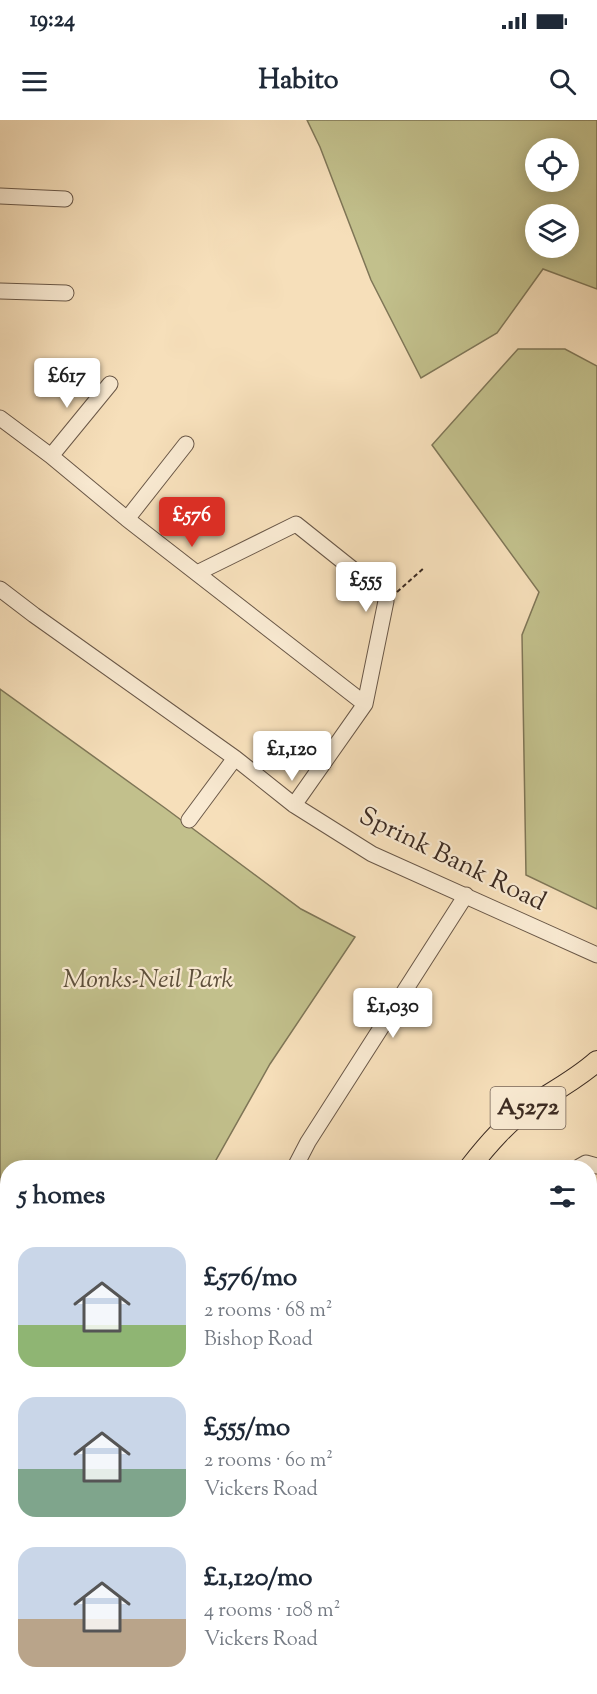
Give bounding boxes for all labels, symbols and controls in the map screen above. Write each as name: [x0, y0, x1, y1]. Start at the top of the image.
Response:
text: 19:24: [30, 5, 75, 37]
text: Habito: [259, 62, 338, 101]
icon: menu: [18, 65, 51, 98]
icon: search: [546, 65, 579, 98]
map controls: [525, 138, 579, 258]
button: locate: [525, 138, 579, 192]
button: layers: [525, 204, 579, 258]
pin: £617: [31, 358, 103, 409]
text: £617: [48, 363, 86, 392]
pin: £576: [156, 497, 228, 548]
text: £576: [173, 502, 211, 531]
pin: £555: [330, 562, 402, 613]
text: £555: [350, 567, 382, 596]
pin: £1,120: [243, 731, 341, 782]
text: £1,120: [267, 736, 317, 765]
street label: Sprink Bank Road: [352, 799, 552, 921]
park label: Monks-Neil Park: [63, 962, 234, 999]
pin: £1,030: [344, 988, 442, 1039]
text: £1,030: [367, 993, 419, 1022]
road number: A5272: [490, 1087, 566, 1129]
text: 5 homes: [18, 1178, 105, 1215]
icon: filters: [546, 1180, 579, 1213]
text: £576/mo: [204, 1260, 297, 1297]
icon: home: [66, 1271, 138, 1343]
text: 2 rooms · 68 m²: [204, 1297, 332, 1326]
text: Bishop Road: [204, 1326, 313, 1355]
text: £555/mo: [204, 1410, 290, 1447]
icon: home: [66, 1421, 138, 1493]
text: 2 rooms · 60 m²: [204, 1447, 333, 1476]
text: Vickers Road: [204, 1476, 318, 1505]
text: £1,120/mo: [204, 1560, 313, 1597]
icon: home: [66, 1571, 138, 1643]
text: 4 rooms · 108 m²: [204, 1597, 340, 1626]
text: Vickers Road: [204, 1626, 318, 1655]

